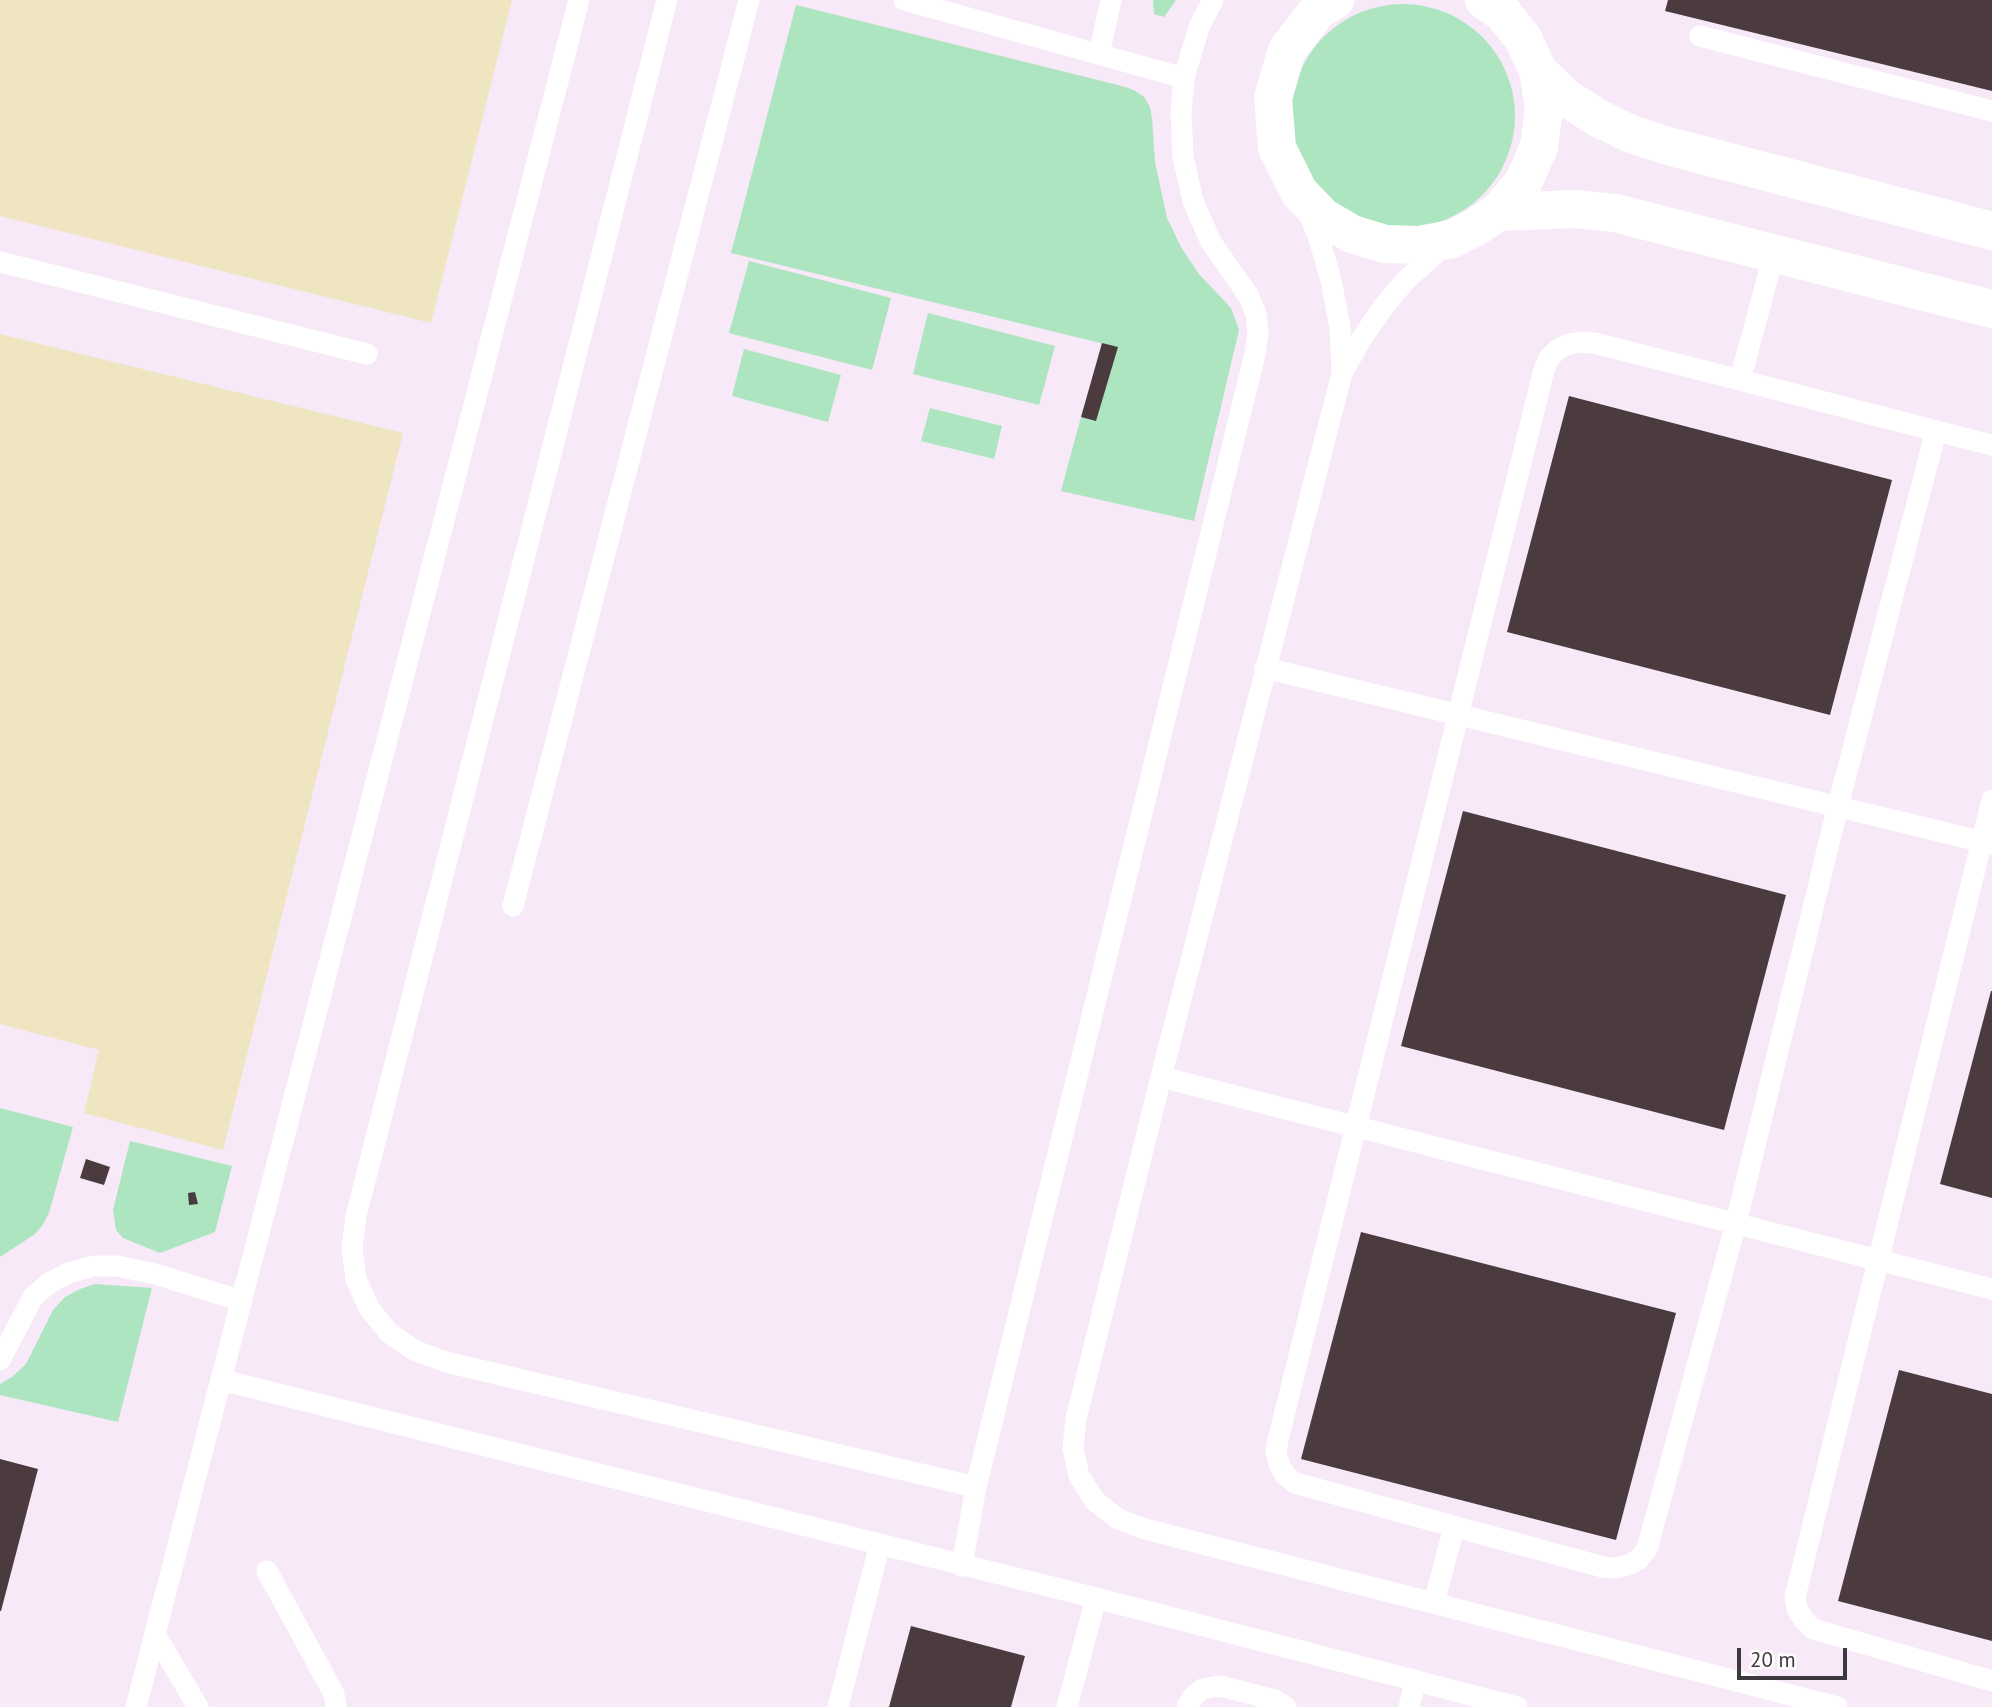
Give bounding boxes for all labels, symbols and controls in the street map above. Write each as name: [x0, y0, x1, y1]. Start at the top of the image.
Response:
scale bar: [1740, 1634, 1850, 1678]
text: 20 m: [1750, 1646, 1796, 1673]

